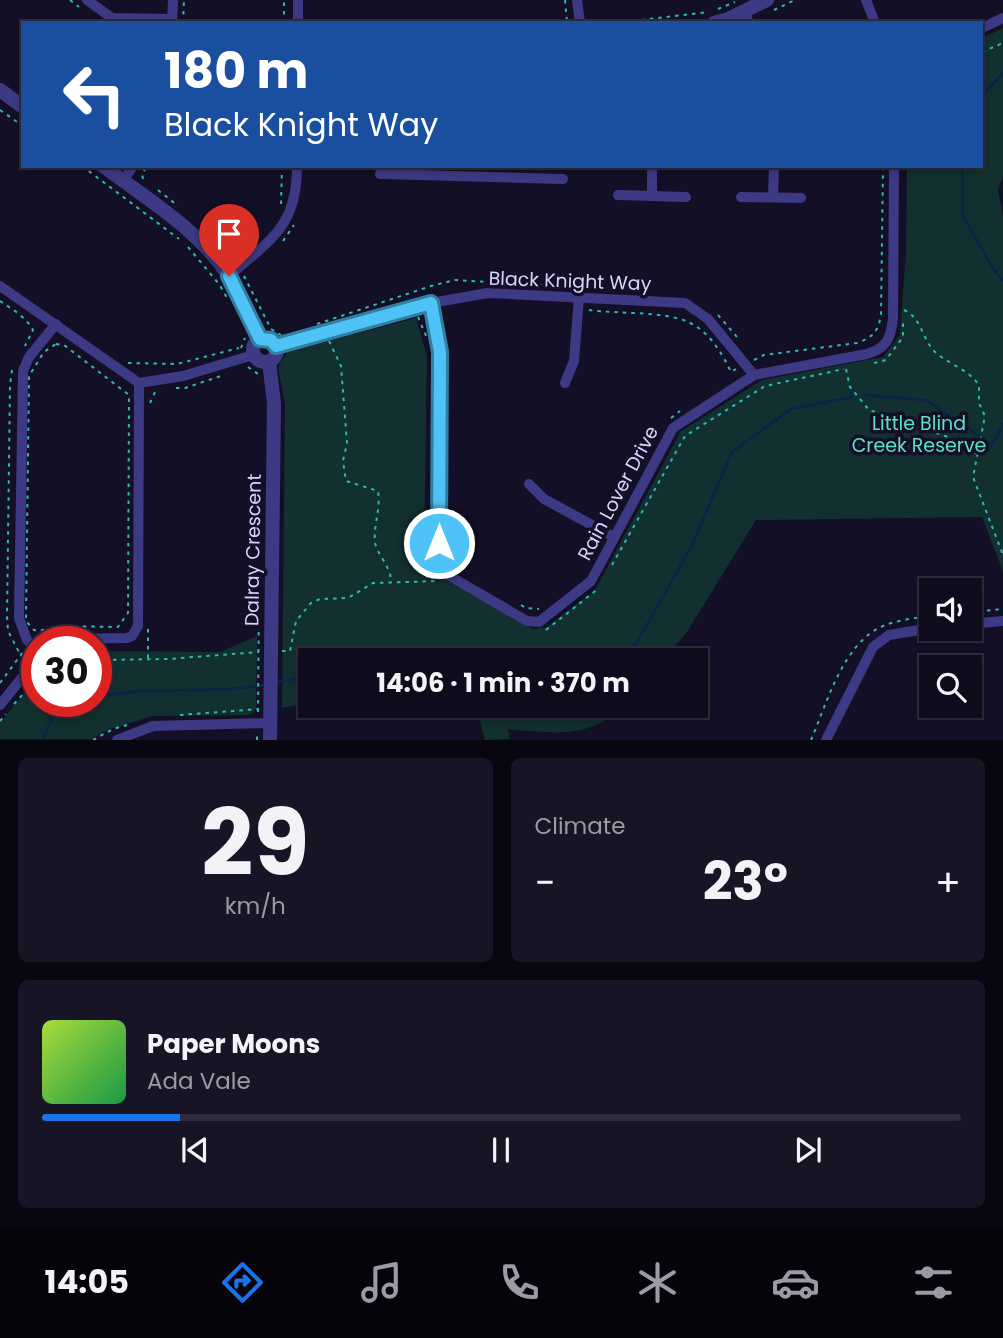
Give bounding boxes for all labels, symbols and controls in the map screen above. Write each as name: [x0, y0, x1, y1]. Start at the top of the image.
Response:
text: 180 m: [164, 37, 308, 105]
icon: left: [49, 49, 140, 140]
text: Black Knight Way: [164, 102, 438, 147]
pin: [199, 204, 259, 276]
icon: arrive: [210, 215, 248, 253]
street label: Black Knight Way: [488, 265, 652, 297]
park label: Little Blind Creek Reserve: [852, 410, 986, 459]
street label: Rain Lover Drive: [571, 421, 665, 565]
street label: Dalray Crescent: [238, 473, 268, 626]
position arrow: [402, 506, 476, 580]
map controls: [919, 578, 982, 718]
button: sound: [919, 578, 982, 641]
speed limit sign: 30: [21, 626, 112, 717]
button: search: [919, 655, 982, 718]
text: 14:06 · 1 min · 370 m: [376, 665, 630, 701]
text: 29: [201, 779, 309, 907]
text: Climate: [535, 810, 625, 842]
text: 23°: [703, 845, 788, 918]
text: −: [535, 856, 555, 909]
text: +: [935, 856, 961, 909]
text: km/h: [225, 890, 286, 922]
text: Paper Moons: [147, 1026, 320, 1062]
text: Ada Vale: [147, 1065, 251, 1097]
icon: previous: [176, 1131, 214, 1169]
icon: pause: [482, 1131, 520, 1169]
icon: next: [789, 1131, 827, 1169]
icon: directions: [218, 1258, 267, 1307]
icon: music: [357, 1258, 406, 1307]
icon: phone: [495, 1258, 544, 1307]
icon: climate: [633, 1258, 682, 1307]
icon: car: [771, 1258, 820, 1307]
icon: filters: [909, 1258, 958, 1307]
text: 14:05: [45, 1259, 129, 1304]

